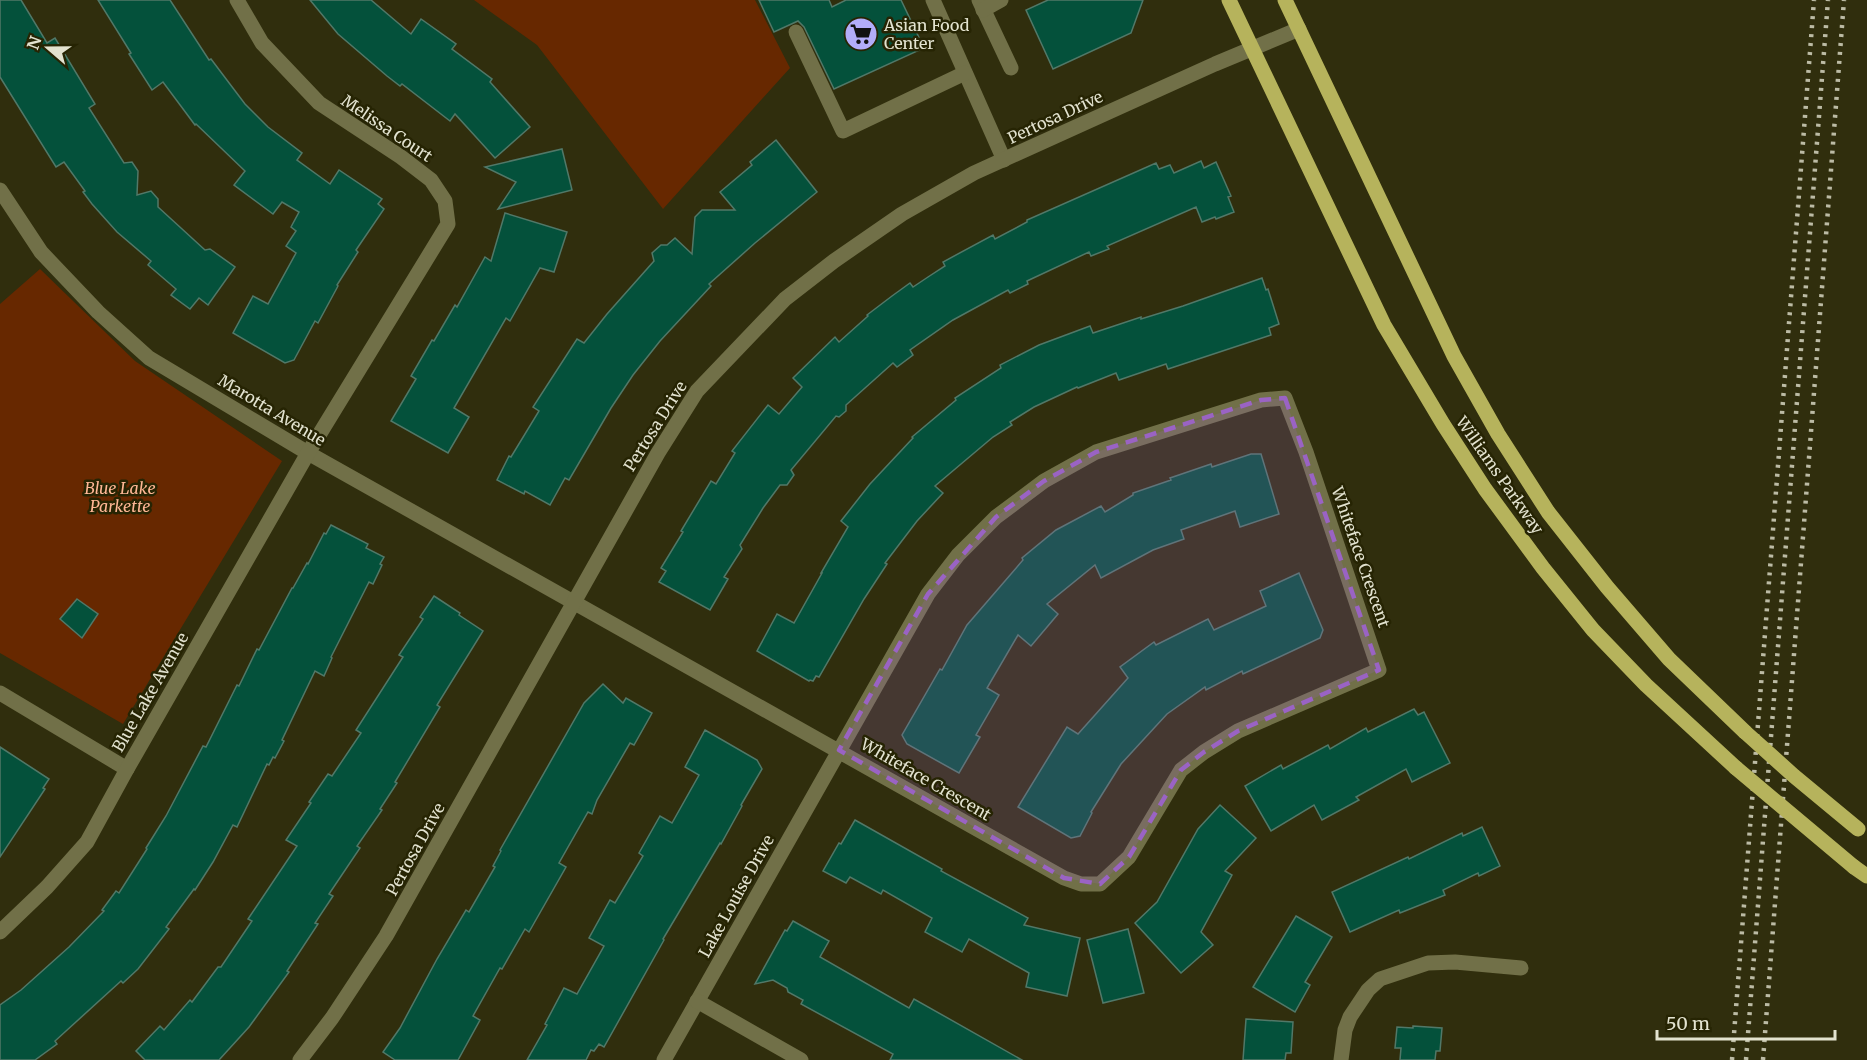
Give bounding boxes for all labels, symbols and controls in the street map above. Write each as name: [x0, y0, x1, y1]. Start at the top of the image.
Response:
place label: Asian Food Center: [883, 15, 970, 53]
supermarket icon: Asian Food Center: [843, 16, 879, 52]
north arrow: [18, 18, 78, 78]
text: N: [22, 33, 46, 52]
street label: Pertosa Drive: [1004, 86, 1106, 148]
street label: Melissa Court: [338, 90, 437, 166]
street label: Marotta Avenue: [215, 370, 329, 450]
street label: Pertosa Drive: [619, 377, 691, 475]
street label: Williams Parkway: [1451, 412, 1548, 538]
park label: Blue Lake Parkette: [84, 478, 156, 516]
street label: Whiteface Crescent: [1327, 483, 1395, 631]
street label: Blue Lake Avenue: [108, 629, 192, 755]
street label: Whiteface Crescent: [856, 733, 995, 825]
street label: Pertosa Drive: [381, 799, 449, 899]
street label: Lake Louise Drive: [694, 831, 778, 961]
scale bar: [1657, 1003, 1836, 1041]
text: 50 m: [1666, 1012, 1710, 1035]

